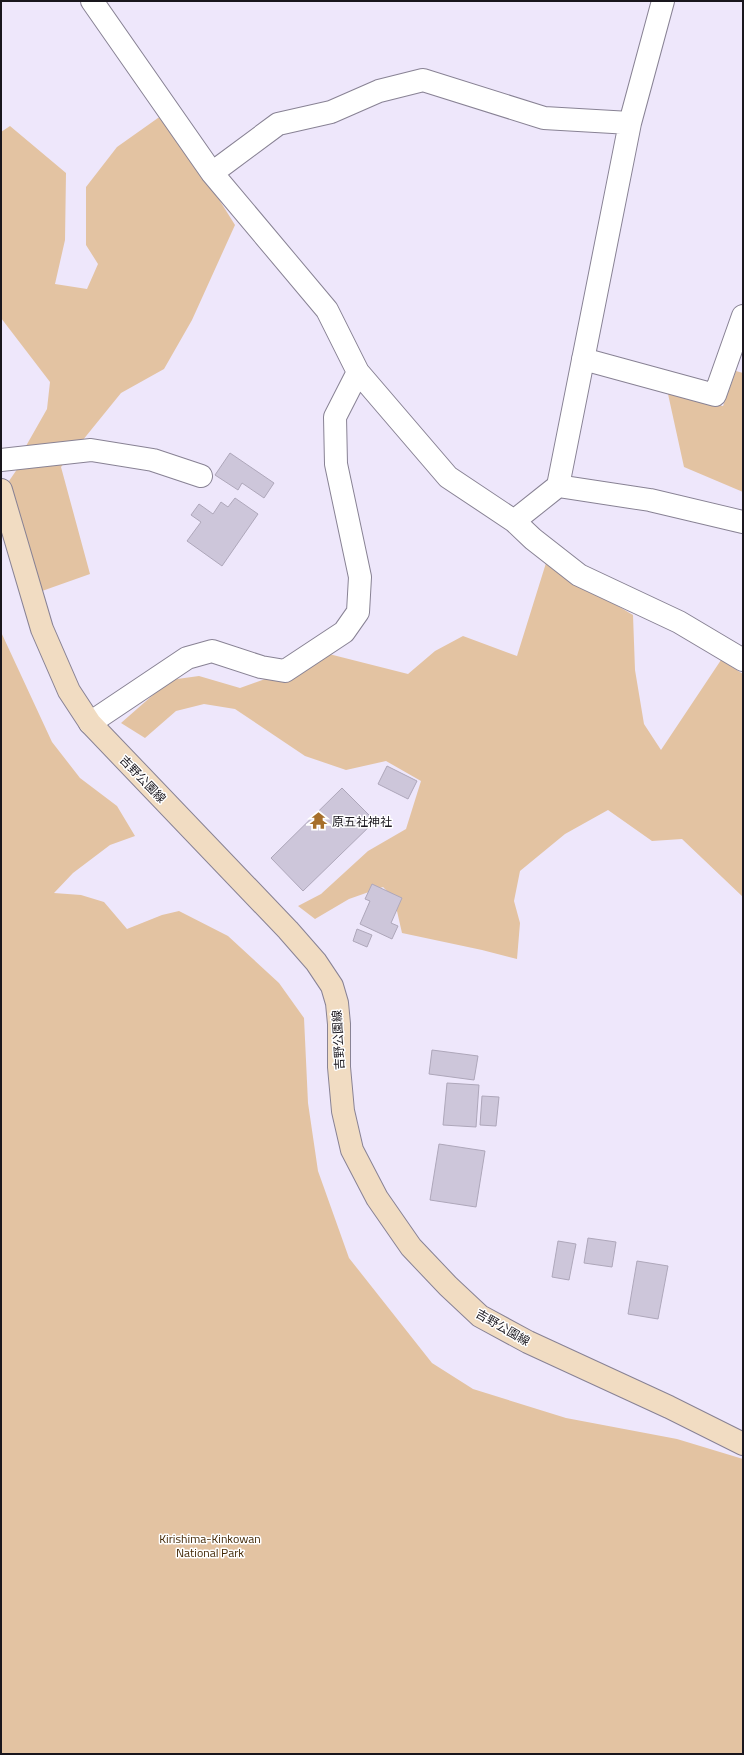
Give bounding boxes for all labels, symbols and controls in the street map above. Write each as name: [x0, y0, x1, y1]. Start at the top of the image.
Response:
street label: 吉野公園線: [115, 751, 171, 807]
temple icon: 原五社神社: [309, 811, 329, 831]
place label: 原五社神社: [332, 812, 392, 831]
street label: 吉野公園線: [327, 1010, 349, 1070]
street label: 吉野公園線: [472, 1304, 534, 1350]
park label: Kirishima-Kinkowan National Park: [159, 1529, 261, 1562]

